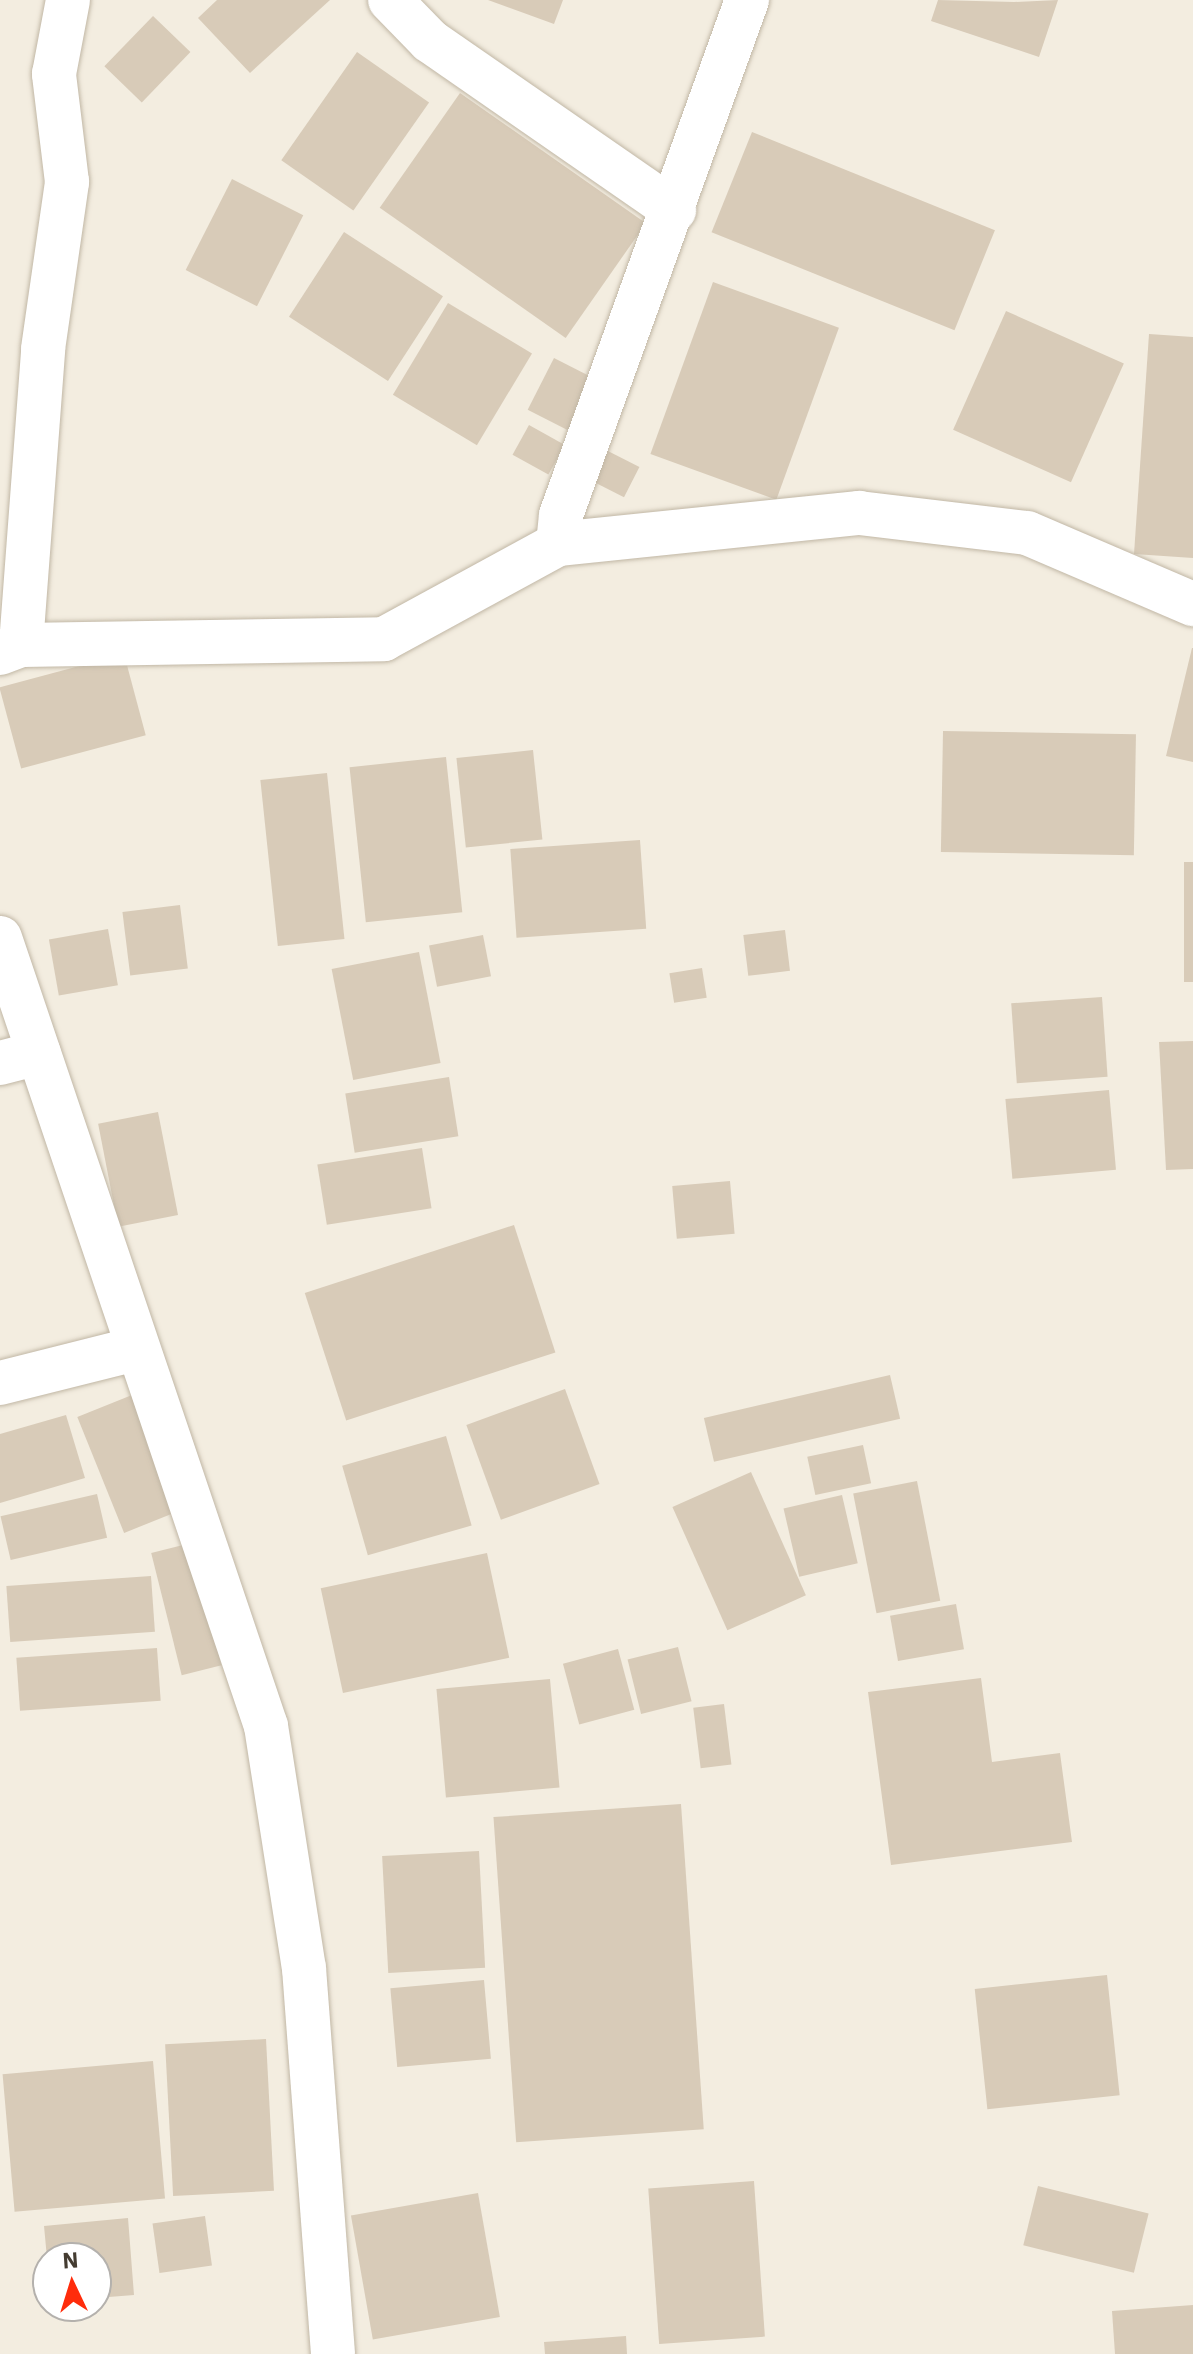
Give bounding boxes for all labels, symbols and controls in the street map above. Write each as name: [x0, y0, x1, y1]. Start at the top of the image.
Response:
north arrow: [32, 2242, 112, 2322]
text: N: [61, 2245, 79, 2275]

